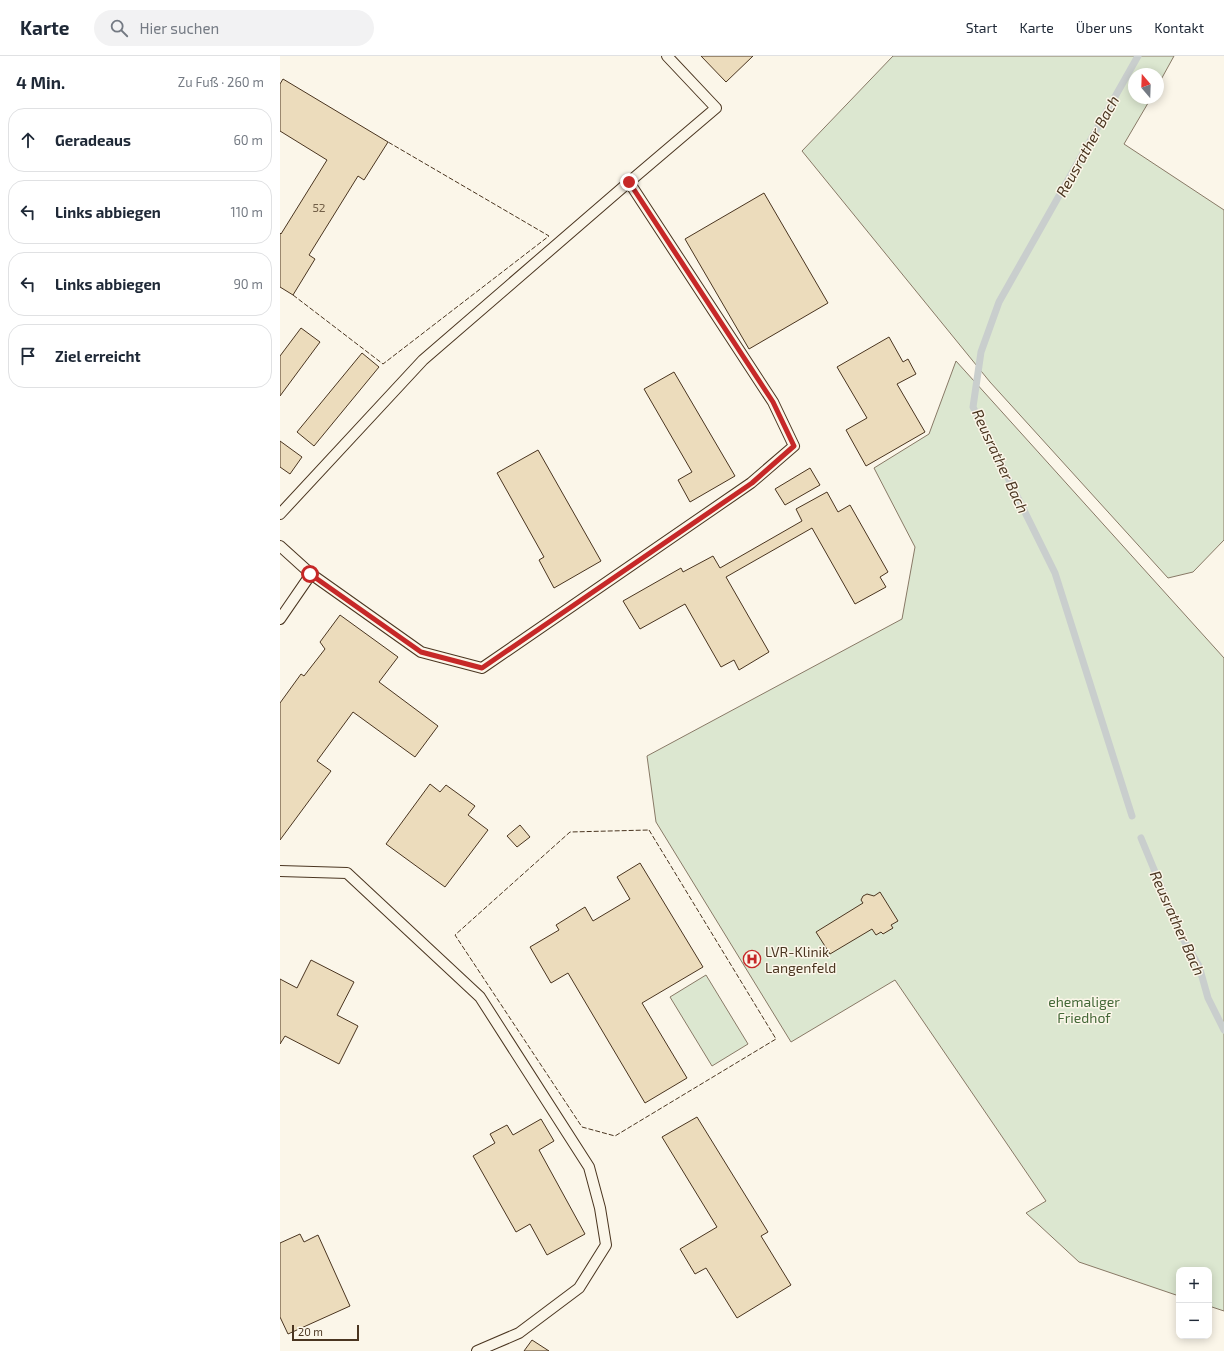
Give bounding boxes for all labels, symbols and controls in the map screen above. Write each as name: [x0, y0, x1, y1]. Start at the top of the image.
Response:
search box: [94, 10, 374, 46]
text: Karte: [20, 16, 70, 39]
icon: search: [108, 17, 130, 39]
text: Hier suchen: [140, 19, 219, 37]
text: Start: [966, 19, 997, 36]
text: Karte: [1019, 19, 1054, 36]
text: Über uns: [1076, 19, 1132, 36]
text: Kontakt: [1154, 19, 1204, 36]
north arrow: [1128, 68, 1164, 104]
text: 4 Min.: [16, 72, 65, 92]
text: Zu Fuß · 260 m: [178, 74, 264, 90]
water label: Reusrather Bach: [1052, 92, 1122, 200]
icon: ahead: [17, 129, 39, 151]
text: Geradeaus: [55, 131, 131, 149]
text: 60 m: [233, 132, 263, 148]
route end: [620, 173, 638, 191]
house number: 52: [312, 200, 326, 214]
icon: left: [17, 201, 39, 223]
text: Links abbiegen: [55, 203, 161, 221]
text: 110 m: [231, 204, 263, 220]
icon: left: [17, 273, 39, 295]
text: Links abbiegen: [55, 275, 161, 293]
text: 90 m: [233, 276, 263, 292]
icon: arrive: [17, 345, 39, 367]
text: Ziel erreicht: [55, 347, 141, 365]
water label: Reusrather Bach: [969, 406, 1033, 516]
route start: [301, 565, 319, 583]
water label: Reusrather Bach: [1147, 868, 1209, 978]
place label: LVR-Klinik Langenfeld: [765, 943, 836, 976]
hospital icon: LVR-Klinik Langenfeld: [742, 949, 762, 969]
park label: ehemaliger Friedhof: [1048, 993, 1120, 1026]
map controls: [1176, 1267, 1212, 1339]
button: +: [1176, 1267, 1212, 1303]
button: −: [1176, 1303, 1212, 1339]
scale bar: [292, 1323, 359, 1342]
text: 20 m: [298, 1325, 323, 1338]

